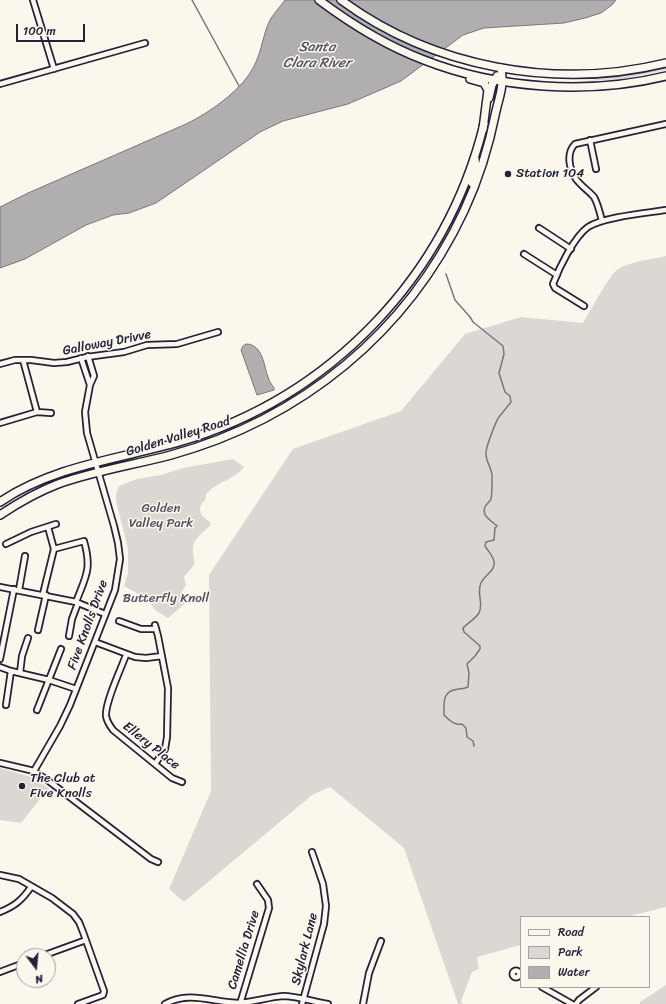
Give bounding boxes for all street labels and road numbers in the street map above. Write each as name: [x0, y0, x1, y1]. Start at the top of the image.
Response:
street label: Galloway Drivve: [61, 327, 153, 359]
street label: Golden Valley Road: [124, 414, 232, 460]
street label: Five Knolls Drive: [65, 578, 111, 672]
street label: Ellery Place: [119, 719, 183, 773]
street label: Camellia Drive: [225, 909, 263, 991]
street label: Skylark Lane: [288, 911, 322, 987]

